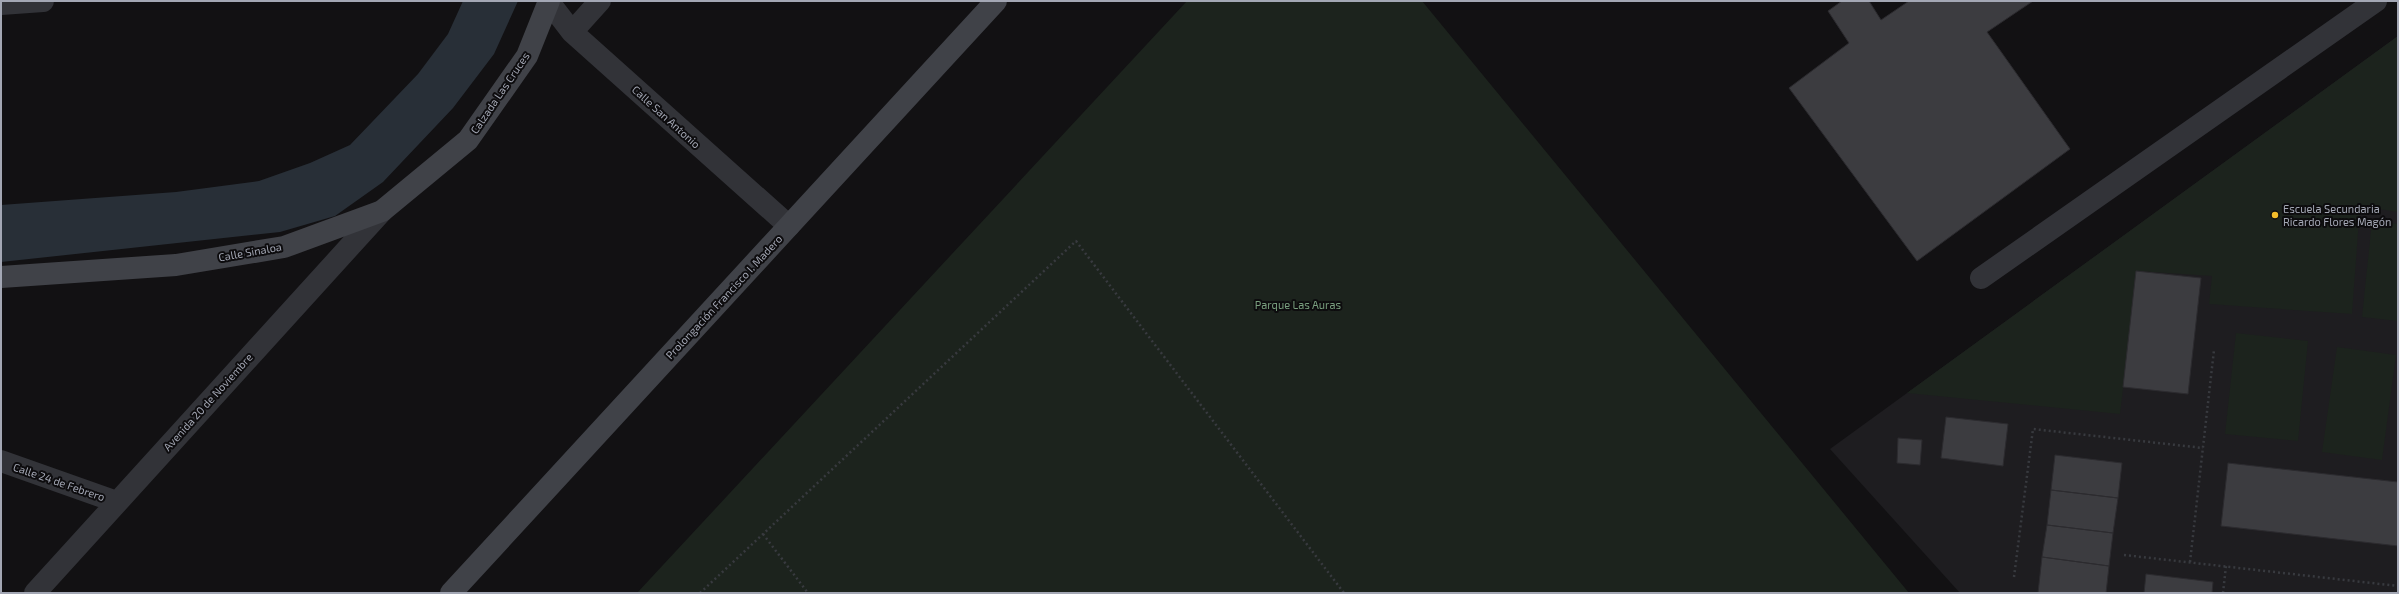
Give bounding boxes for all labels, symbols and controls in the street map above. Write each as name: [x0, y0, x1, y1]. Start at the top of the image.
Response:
street label: Calzada Las Cruces: [467, 49, 532, 136]
street label: Calle San Antonio: [630, 83, 703, 151]
place label: Escuela Secundaria Ricardo Flores Magón: [2283, 202, 2391, 228]
marker: Escuela Secundaria Ricardo Flores Magón: [2270, 210, 2280, 220]
street label: Prolongación Francisco I. Madero: [663, 232, 785, 361]
street label: Calle Sinaloa: [217, 240, 283, 263]
park label: Parque Las Auras: [1255, 298, 1342, 311]
street label: Avenida 20 de Noviembre: [160, 350, 255, 453]
street label: Calle 24 de Febrero: [12, 460, 107, 503]

